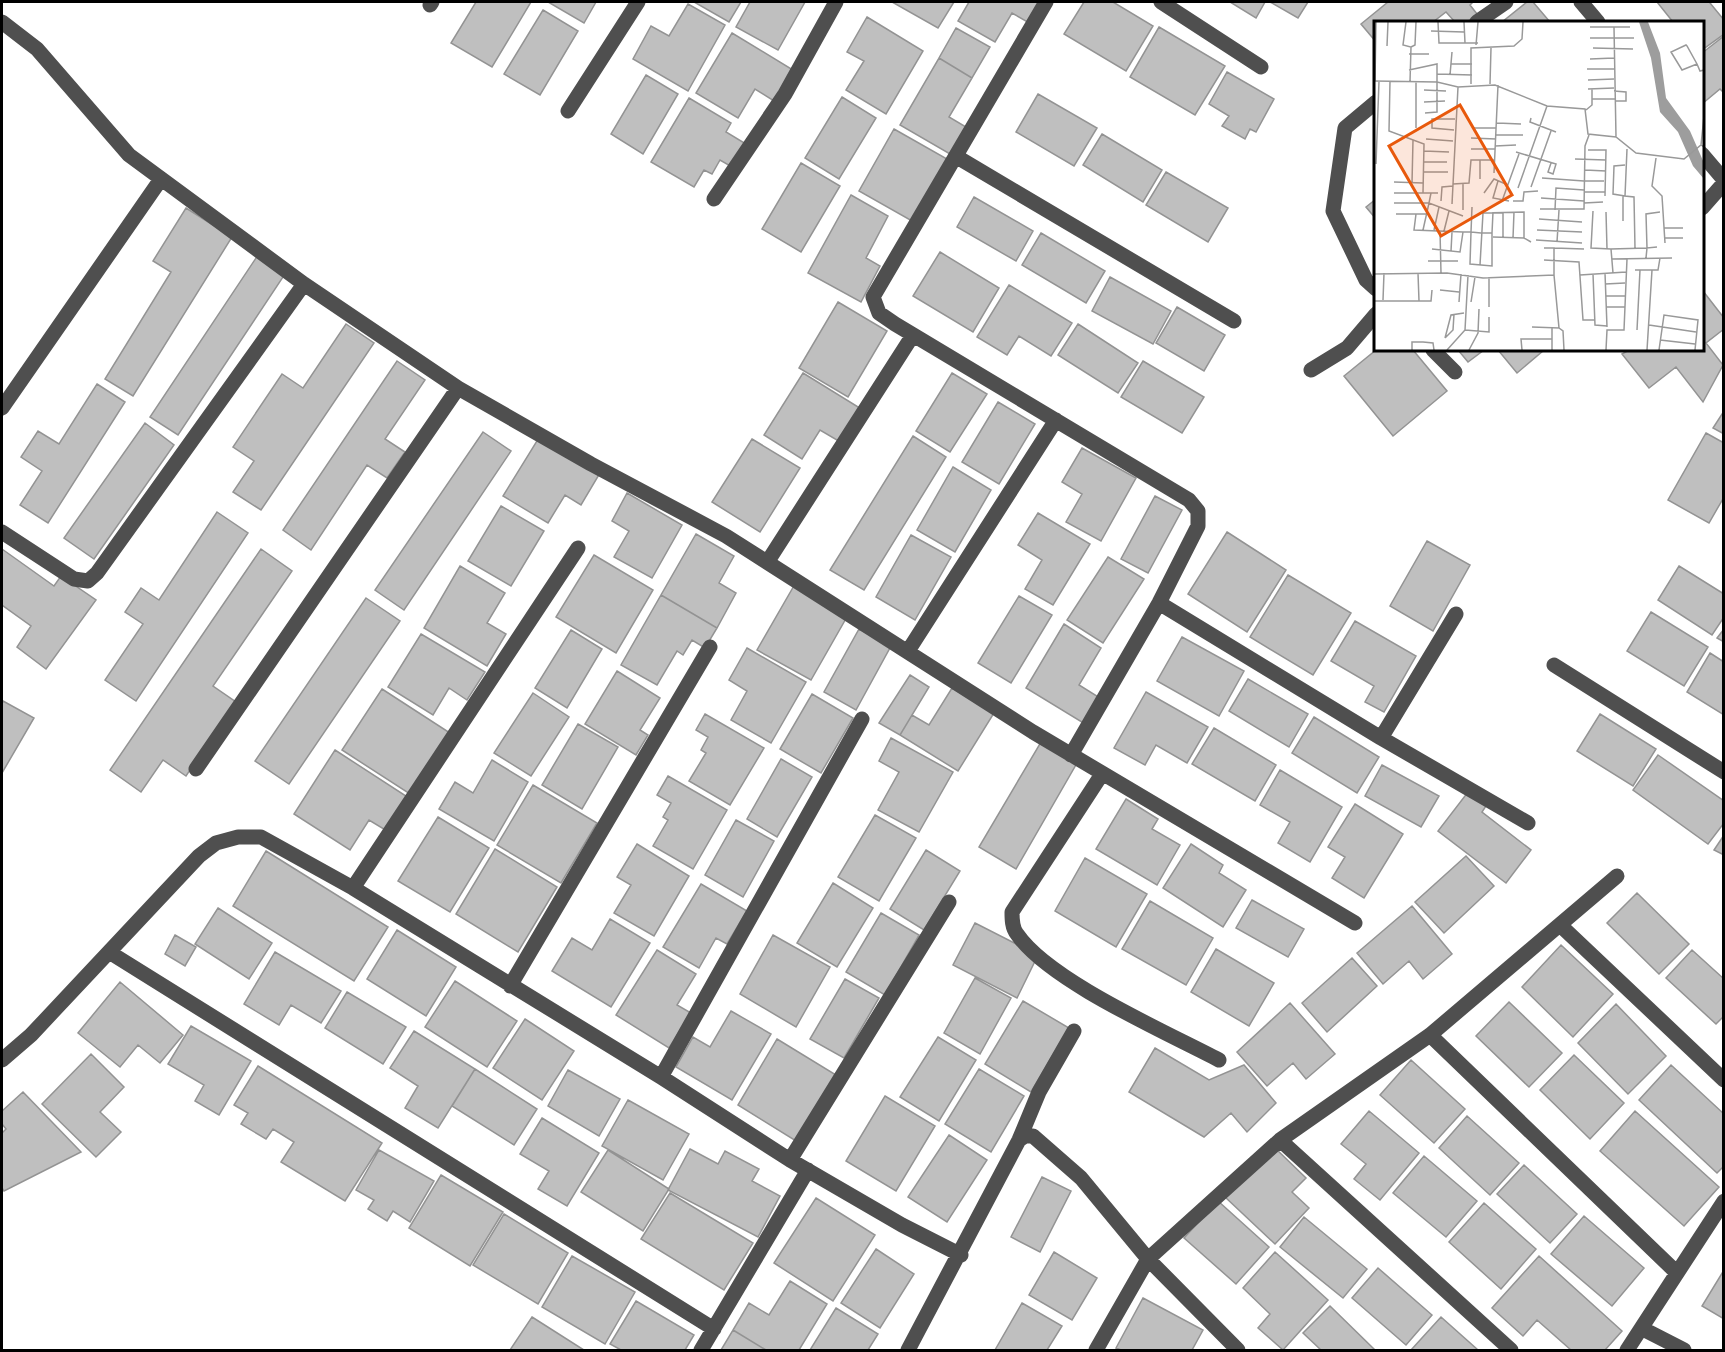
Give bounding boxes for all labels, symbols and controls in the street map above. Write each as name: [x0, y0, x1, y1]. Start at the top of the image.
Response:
inset map: [1374, 21, 1704, 351]

